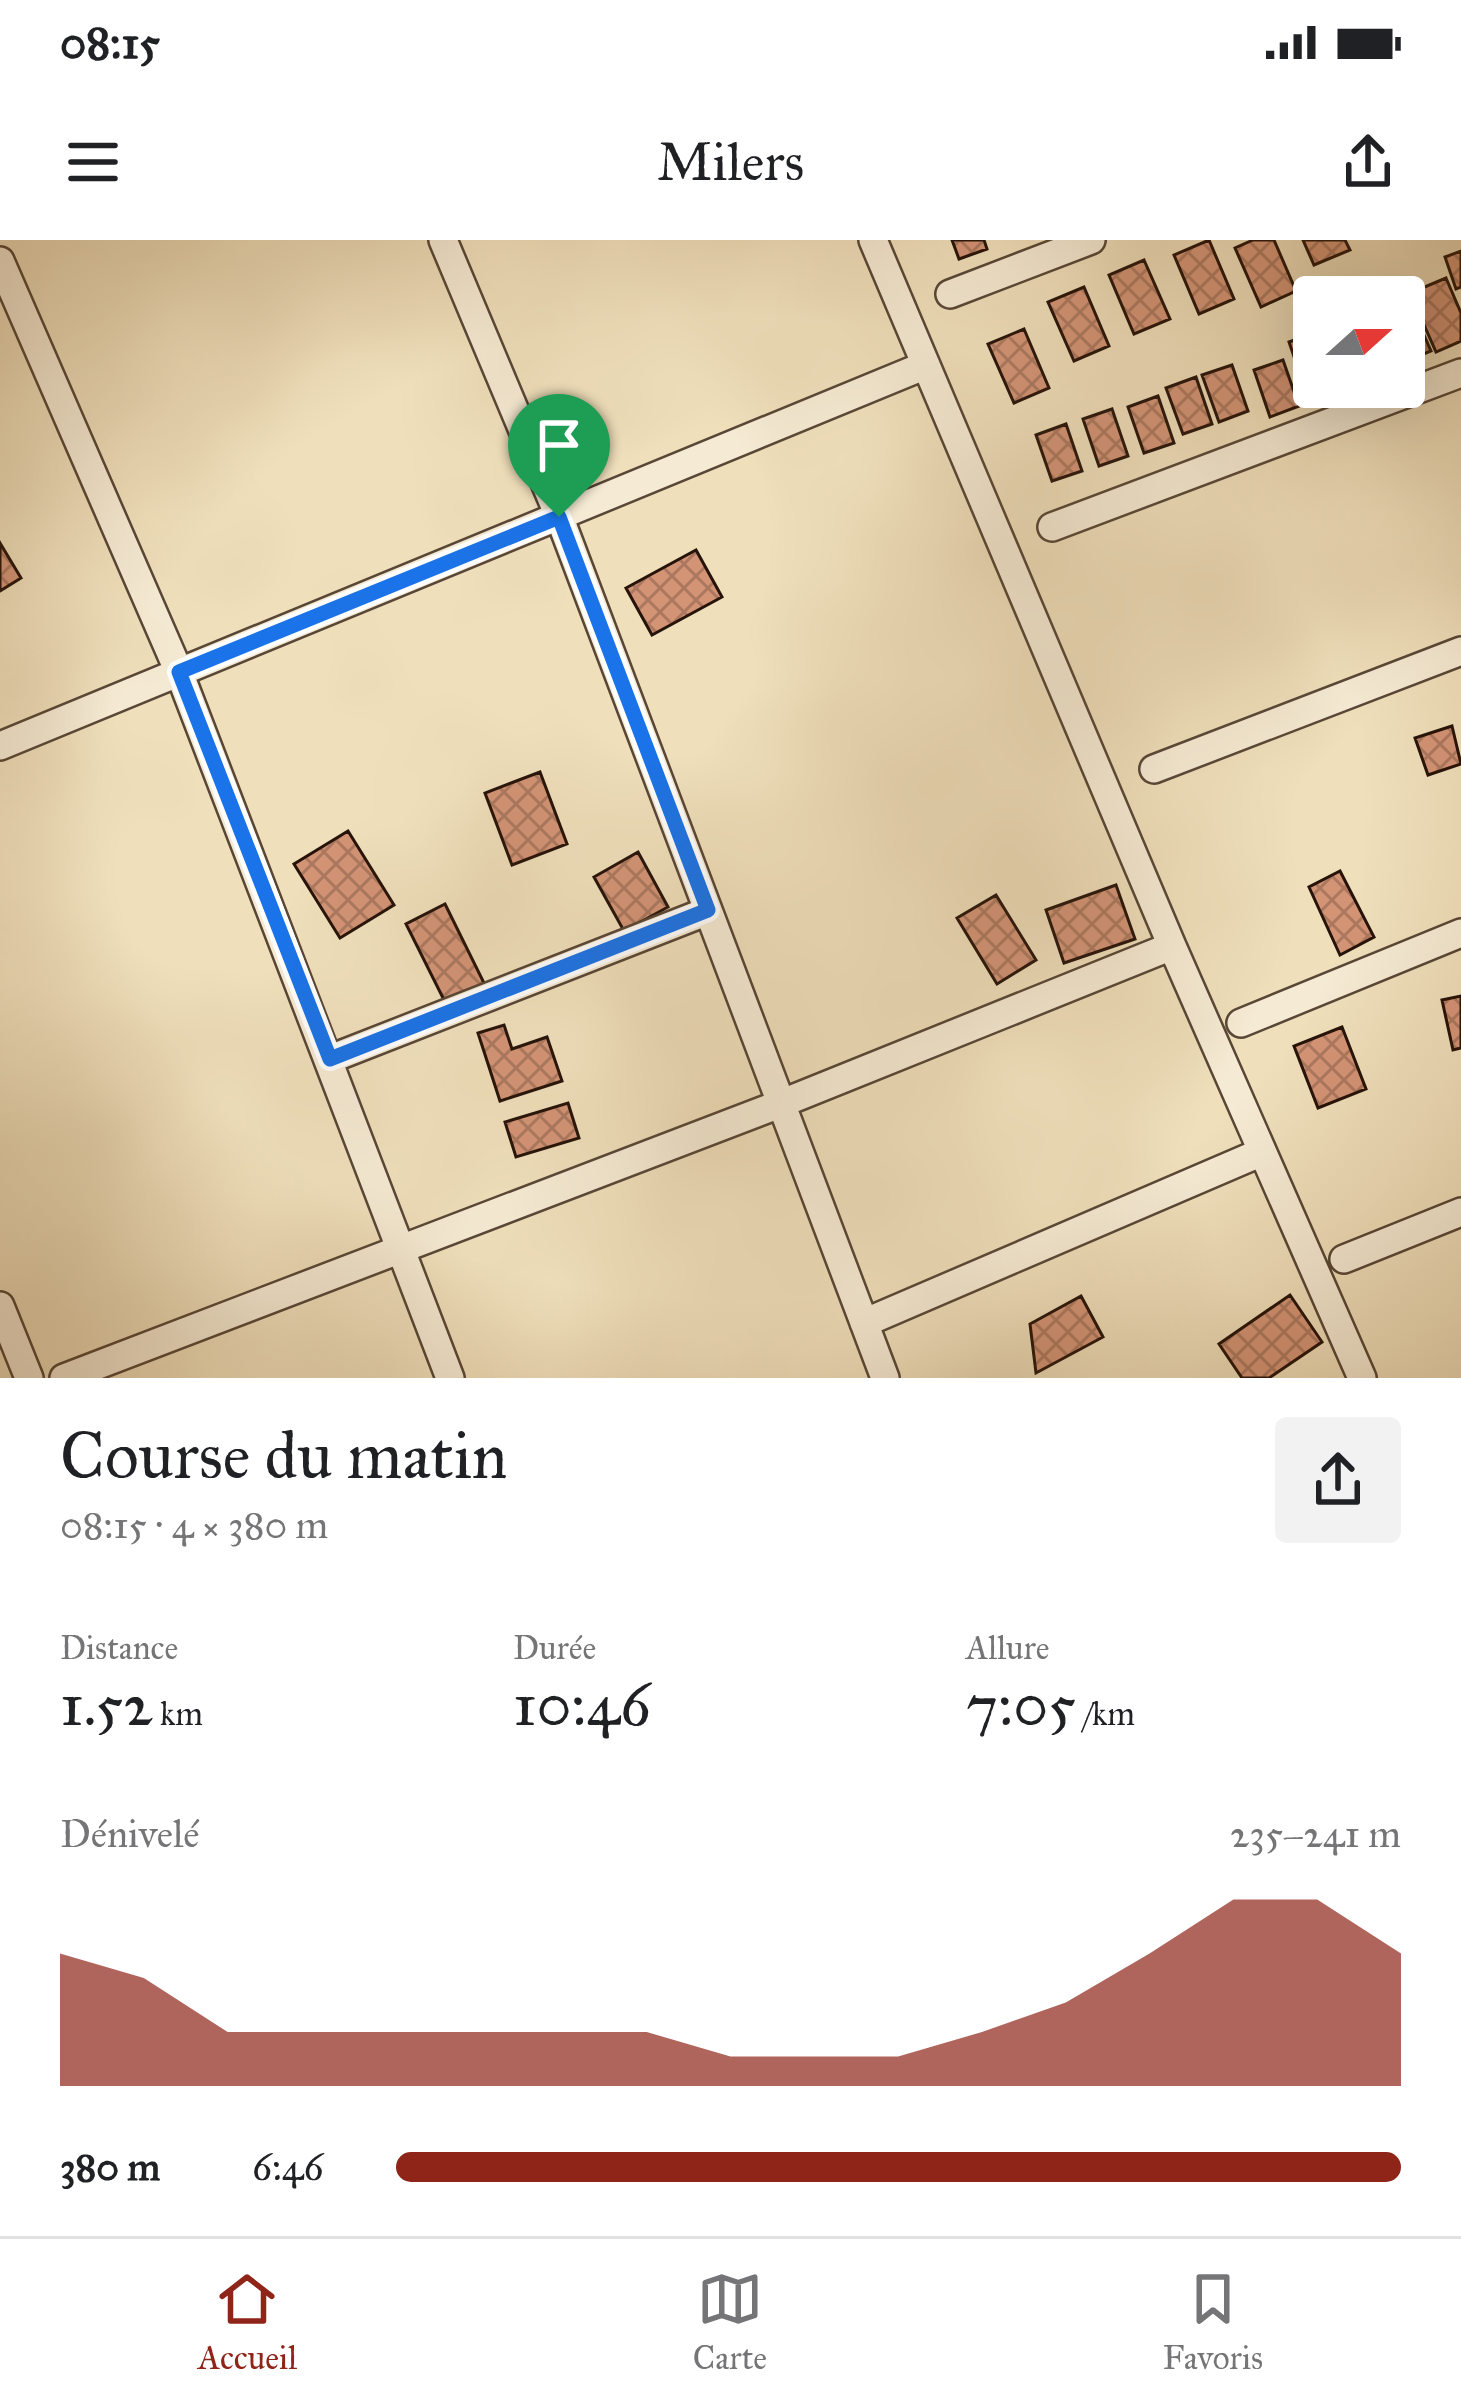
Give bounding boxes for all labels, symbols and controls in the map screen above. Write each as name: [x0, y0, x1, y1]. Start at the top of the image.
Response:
text: 08:15: [60, 15, 160, 70]
icon: menu: [60, 129, 126, 195]
text: Milers: [657, 129, 804, 195]
icon: share: [1335, 129, 1401, 195]
north arrow: [1293, 276, 1425, 408]
map controls: [1293, 276, 1425, 408]
pin: [508, 394, 610, 517]
icon: arrive: [526, 412, 592, 478]
text: Course du matin: [60, 1415, 508, 1496]
button: share: [1275, 1417, 1401, 1543]
text: 08:15 · 4 × 380 m: [60, 1501, 328, 1549]
text: Distance: [60, 1628, 178, 1668]
text: Durée: [513, 1628, 596, 1668]
text: Allure: [966, 1628, 1049, 1668]
text: 1.52: [60, 1668, 153, 1741]
text: 10:46: [513, 1668, 651, 1741]
text: 7:05: [966, 1668, 1076, 1741]
text: km: [153, 1694, 203, 1734]
text: /km: [1076, 1694, 1135, 1734]
text: Dénivelé: [60, 1810, 200, 1858]
text: 235–241 m: [1230, 1810, 1401, 1858]
text: 380 m: [60, 2143, 160, 2191]
text: 6:46: [252, 2143, 324, 2191]
tab: Accueil: [198, 2266, 297, 2378]
tab: Carte: [693, 2266, 767, 2378]
tab: Favoris: [1163, 2266, 1263, 2378]

